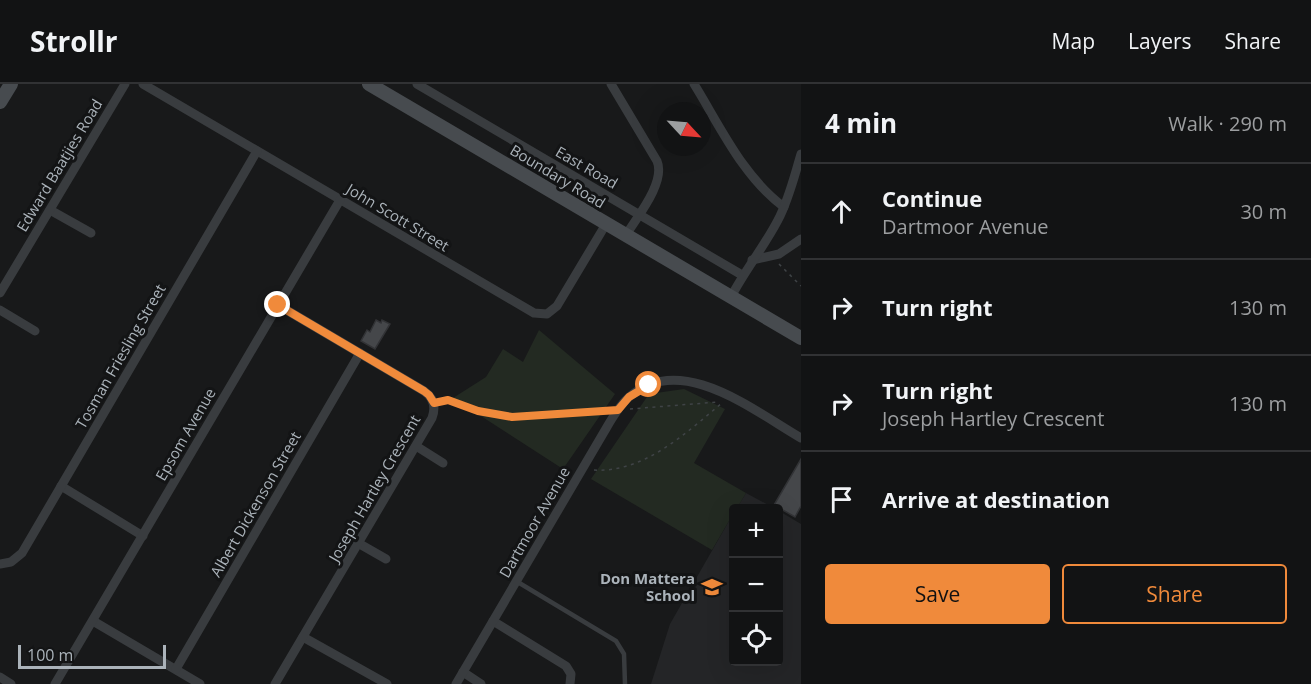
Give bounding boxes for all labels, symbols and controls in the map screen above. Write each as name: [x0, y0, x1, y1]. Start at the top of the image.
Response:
text: Strollr: [30, 22, 117, 60]
text: Map: [1052, 27, 1095, 55]
text: Layers: [1128, 27, 1192, 55]
text: Share: [1225, 27, 1281, 55]
street label: Edward Baatjies Road: [11, 95, 107, 235]
north arrow: [657, 102, 711, 156]
text: 4 min: [825, 105, 897, 141]
text: Walk · 290 m: [1168, 110, 1287, 137]
street label: Boundary Road: [507, 140, 609, 212]
street label: East Road: [552, 141, 622, 193]
street label: John Scott Street: [341, 177, 453, 256]
text: Continue: [882, 183, 982, 213]
icon: ahead: [825, 195, 858, 228]
text: 30 m: [1240, 198, 1287, 225]
text: Dartmoor Avenue: [882, 213, 1049, 240]
street label: Tosman Friesling Street: [70, 280, 170, 432]
route end: [264, 291, 290, 317]
icon: right: [825, 291, 858, 324]
text: Turn right: [882, 292, 993, 322]
text: 130 m: [1229, 294, 1287, 321]
route start: [635, 371, 661, 397]
text: Turn right: [882, 375, 993, 405]
street label: Epsom Avenue: [150, 384, 220, 484]
icon: right: [825, 387, 858, 420]
text: 130 m: [1229, 390, 1287, 417]
text: Joseph Hartley Crescent: [882, 405, 1104, 432]
street label: Joseph Hartley Crescent: [323, 411, 424, 567]
street label: Albert Dickenson Street: [205, 428, 305, 580]
street label: Dartmoor Avenue: [494, 463, 574, 581]
icon: arrive: [825, 483, 858, 516]
text: Arrive at destination: [882, 484, 1110, 514]
map controls: [729, 504, 783, 666]
button: +: [729, 504, 783, 558]
button: −: [729, 558, 783, 612]
button: Save: [825, 564, 1050, 624]
button: Share: [1062, 564, 1287, 624]
place label: Don Mattera School: [600, 568, 695, 605]
school or university icon: Don Mattera School: [700, 575, 724, 599]
button: locate: [729, 612, 783, 666]
scale bar: [18, 642, 166, 670]
text: 100 m: [27, 644, 73, 666]

